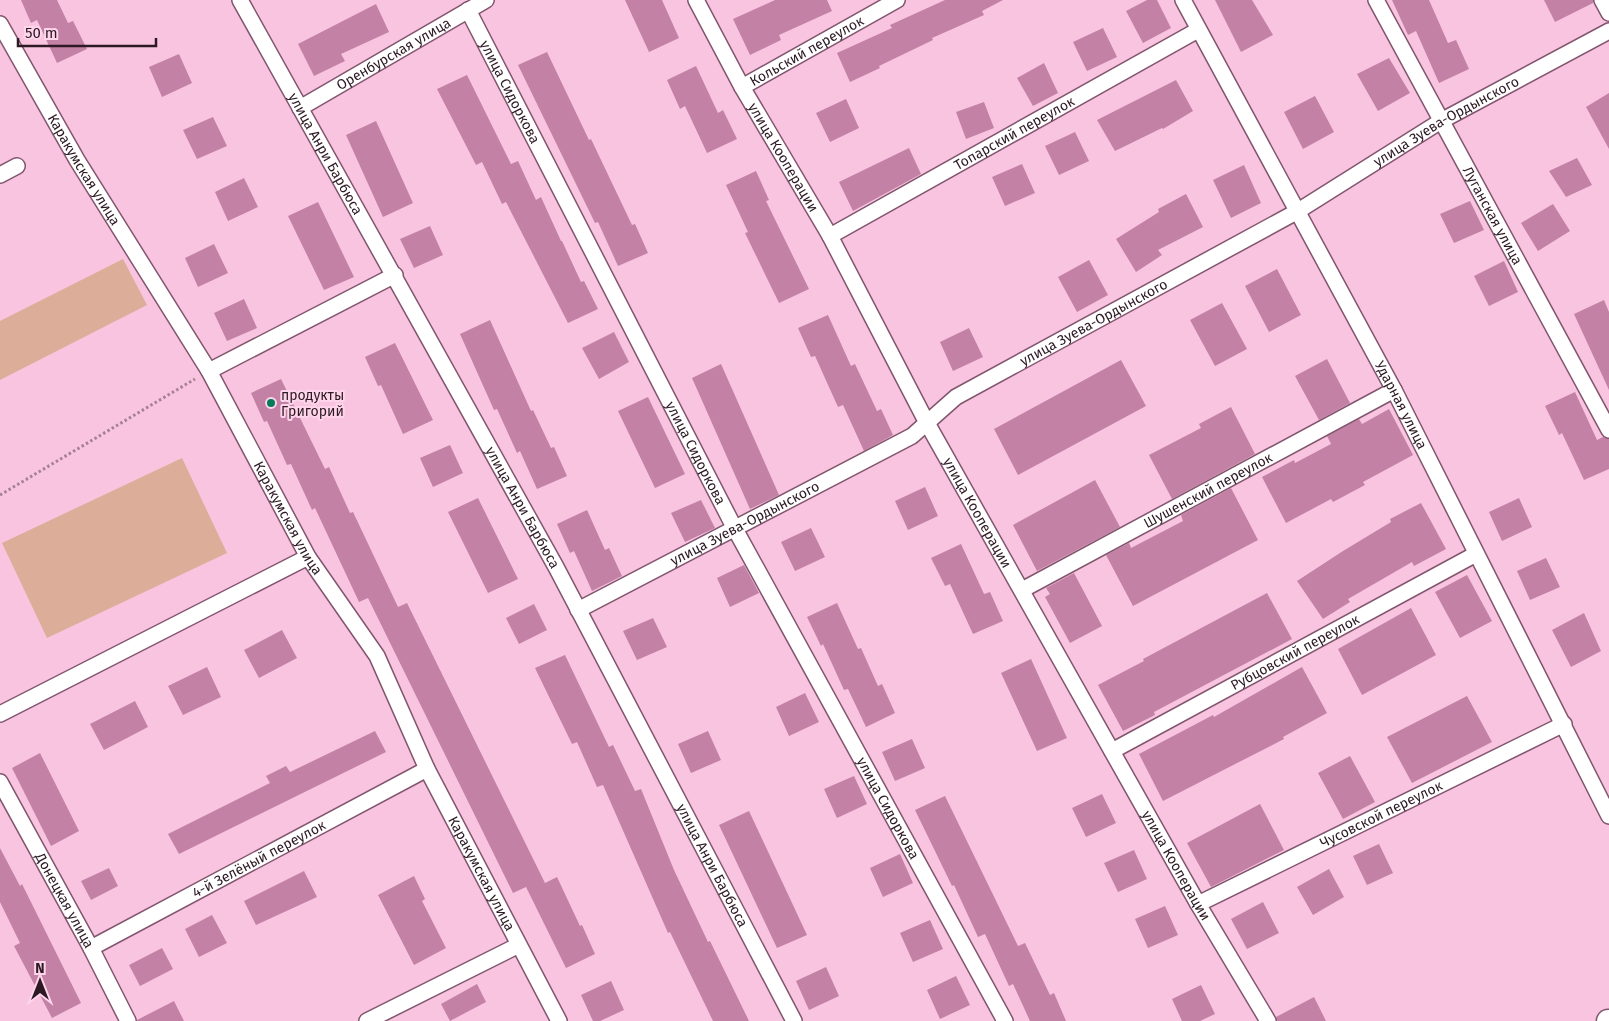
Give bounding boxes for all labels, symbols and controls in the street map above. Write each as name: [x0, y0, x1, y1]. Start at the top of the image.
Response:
street label: Кольский переулок: [747, 12, 867, 90]
street label: Оренбурская улица: [333, 14, 454, 94]
scale bar: [18, 15, 155, 47]
text: 50 m: [25, 24, 58, 42]
street label: улица Сидоркова: [476, 37, 544, 146]
street label: улица Зуева-Ордынского: [1370, 72, 1522, 170]
street label: улица Анри Барбюса: [285, 90, 366, 218]
street label: Топарский переулок: [951, 92, 1078, 173]
street label: улица Кооперации: [745, 100, 822, 215]
street label: Каракумская улица: [44, 111, 124, 228]
street label: Луганская улица: [1459, 163, 1526, 268]
street label: улица Зуева-Ордынского: [1017, 275, 1170, 369]
street label: Ударная улица: [1371, 358, 1431, 452]
place label: продукты Григорий: [281, 387, 344, 420]
marker: продукты Григорий: [265, 397, 277, 409]
street label: улица Сидоркова: [662, 398, 729, 507]
street label: улица Анри Барбюса: [482, 444, 564, 571]
street label: Шушенский переулок: [1141, 448, 1276, 532]
street label: улица Кооперации: [940, 454, 1015, 571]
street label: Каракумская улица: [250, 458, 326, 578]
street label: улица Зуева-Ордынского: [667, 477, 822, 569]
street label: Рубцовский переулок: [1228, 610, 1363, 694]
street label: улица Сидоркова: [853, 754, 923, 862]
street label: Чусовской переулок: [1317, 776, 1446, 851]
street label: улица Анри Барбюса: [673, 801, 752, 930]
street label: улица Кооперации: [1138, 807, 1214, 924]
street label: Каракумская улица: [445, 813, 519, 934]
street label: 4-й Зелёный переулок: [189, 816, 329, 901]
street label: Донецкая улица: [31, 849, 98, 951]
north arrow: [15, 956, 65, 1006]
text: N: [35, 960, 45, 977]

